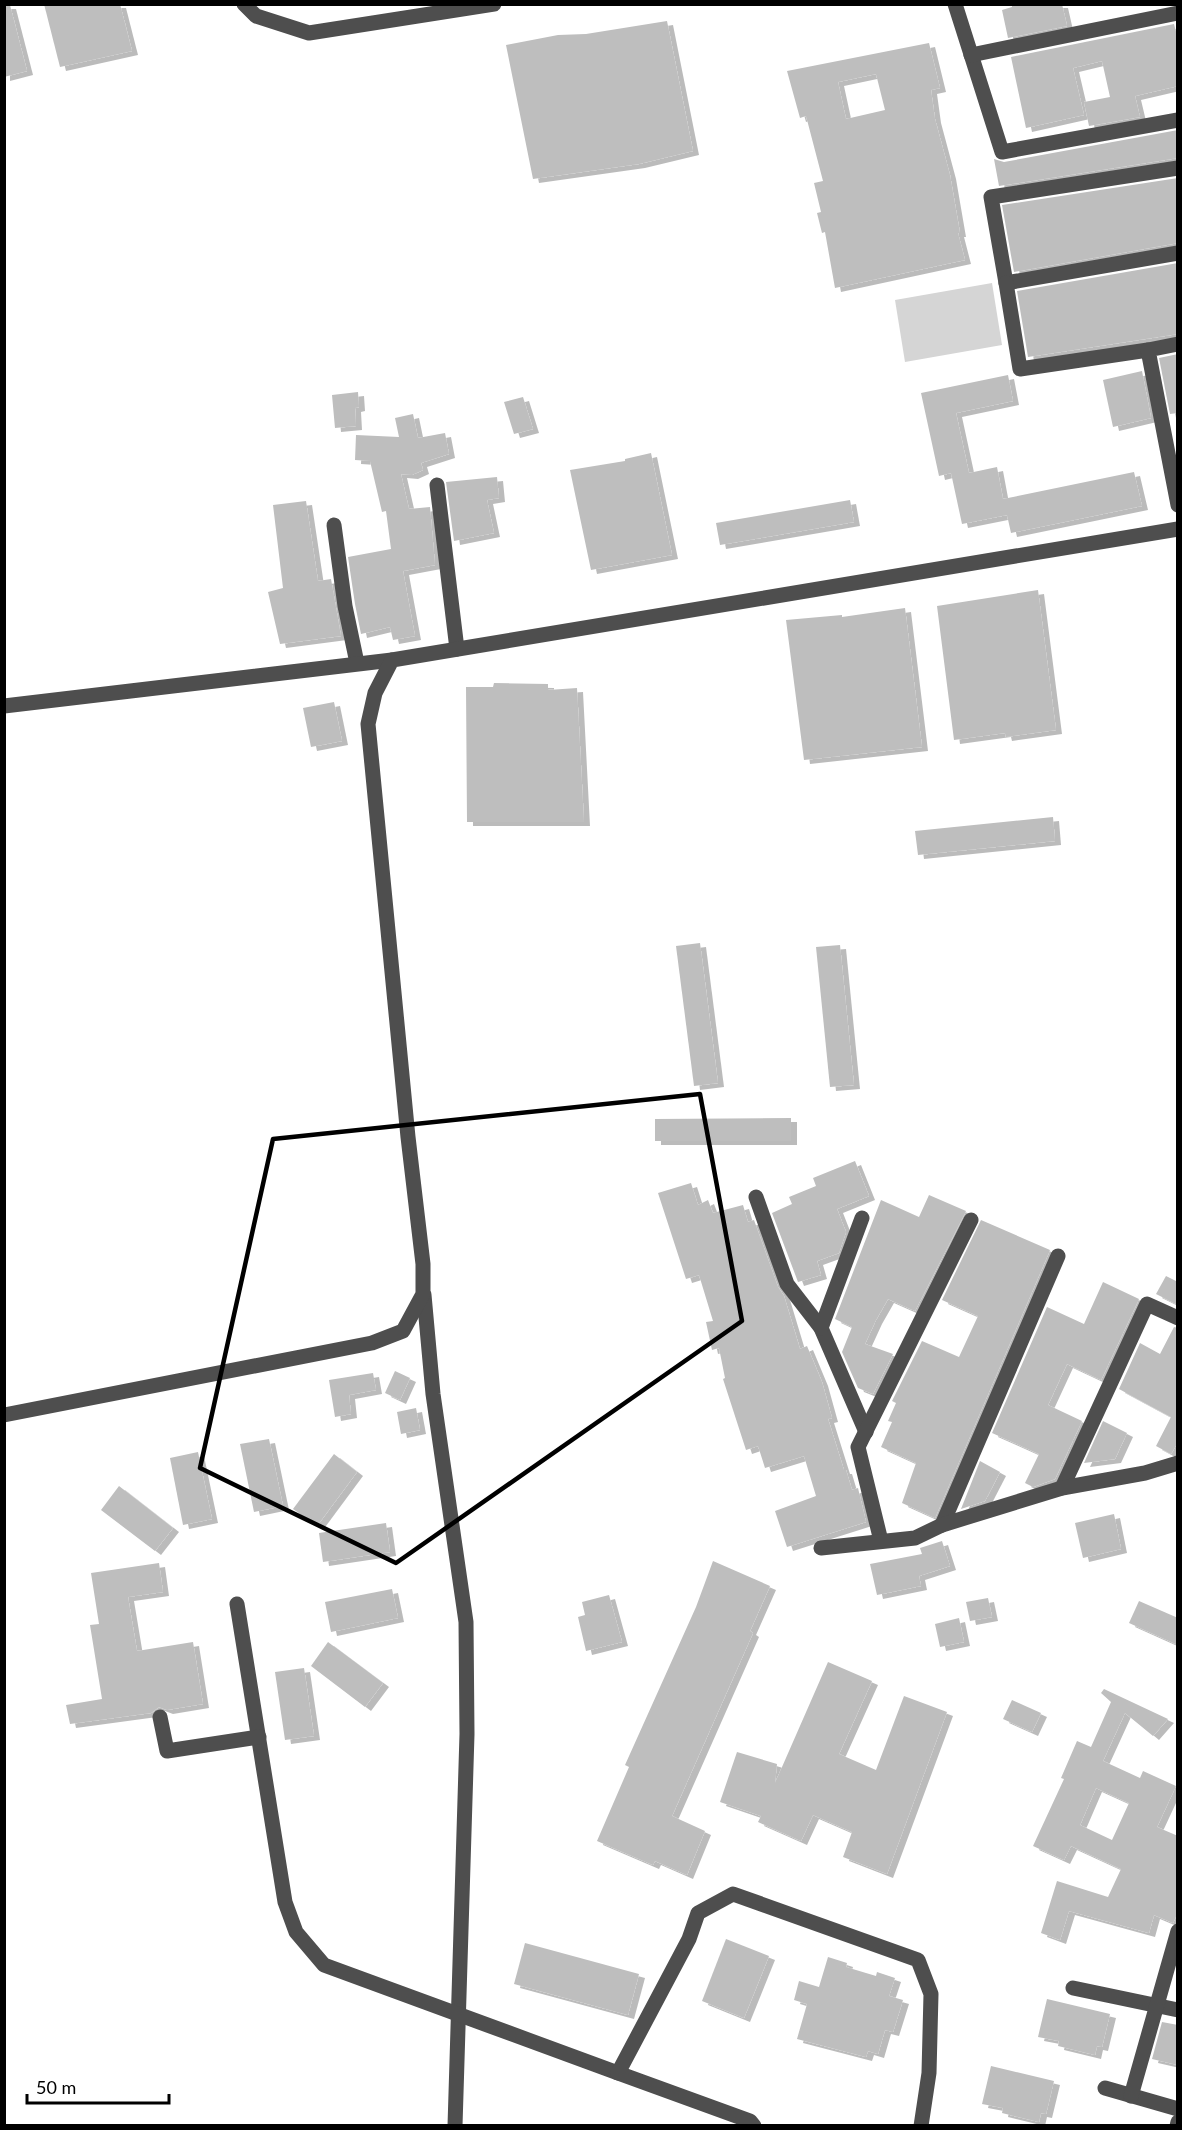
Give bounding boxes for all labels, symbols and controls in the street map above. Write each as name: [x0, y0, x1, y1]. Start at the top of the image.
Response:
scale bar: [27, 2067, 170, 2105]
text: 50 m: [36, 2076, 76, 2098]

